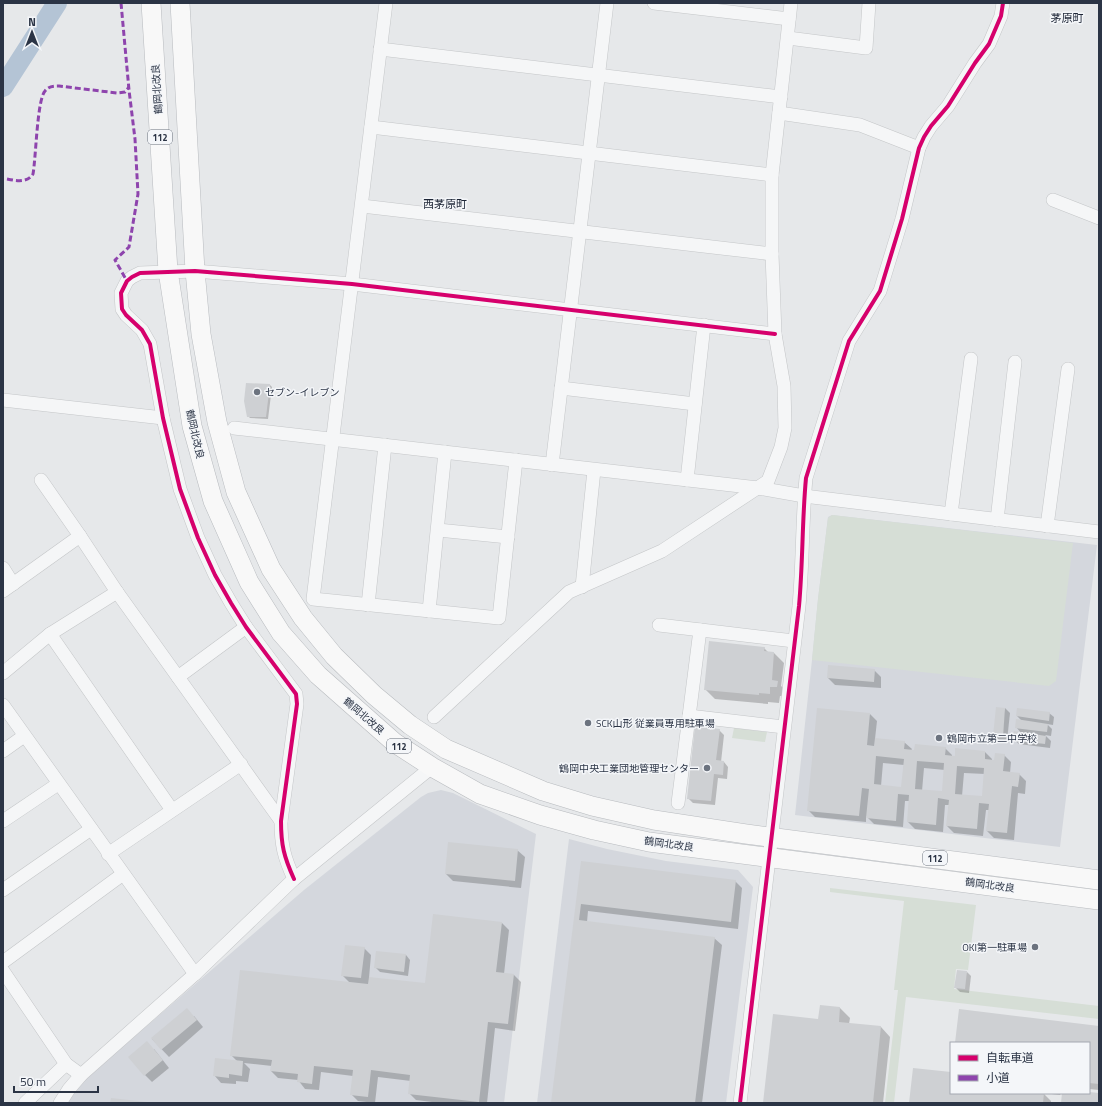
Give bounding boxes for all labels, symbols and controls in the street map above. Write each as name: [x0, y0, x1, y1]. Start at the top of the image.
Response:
district label: 茅原町: [1051, 10, 1084, 26]
north arrow: [12, 12, 52, 52]
text: N: [28, 14, 36, 30]
street label: 鶴岡北改良: [148, 64, 166, 114]
road number: 112: [148, 130, 172, 144]
district label: 西茅原町: [423, 196, 467, 212]
place label: セブン-イレブン: [265, 385, 339, 400]
marker: セブン-イレブン: [252, 387, 262, 397]
street label: 鶴岡北改良: [182, 408, 208, 460]
street label: 鶴岡北改良: [340, 694, 388, 738]
place label: SCK山形 従業員専用駐車場: [596, 716, 715, 731]
marker: SCK山形 従業員専用駐車場: [583, 718, 593, 728]
place label: 鶴岡市立第二中学校: [947, 731, 1037, 746]
marker: 鶴岡市立第二中学校: [934, 733, 944, 743]
road number: 112: [387, 739, 411, 753]
place label: 鶴岡中央工業団地管理センター: [559, 761, 699, 776]
marker: 鶴岡中央工業団地管理センター: [702, 763, 712, 773]
street label: 鶴岡北改良: [643, 833, 695, 855]
road number: 112: [923, 851, 947, 865]
street label: 鶴岡北改良: [964, 874, 1016, 896]
place label: OKI第一駐車場: [962, 940, 1027, 955]
marker: OKI第一駐車場: [1030, 942, 1040, 952]
legend: [950, 1042, 1090, 1094]
text: 自転車道: [986, 1048, 1034, 1067]
scale bar: [14, 1068, 98, 1094]
text: 小道: [986, 1068, 1010, 1087]
text: 50 m: [20, 1072, 46, 1091]

